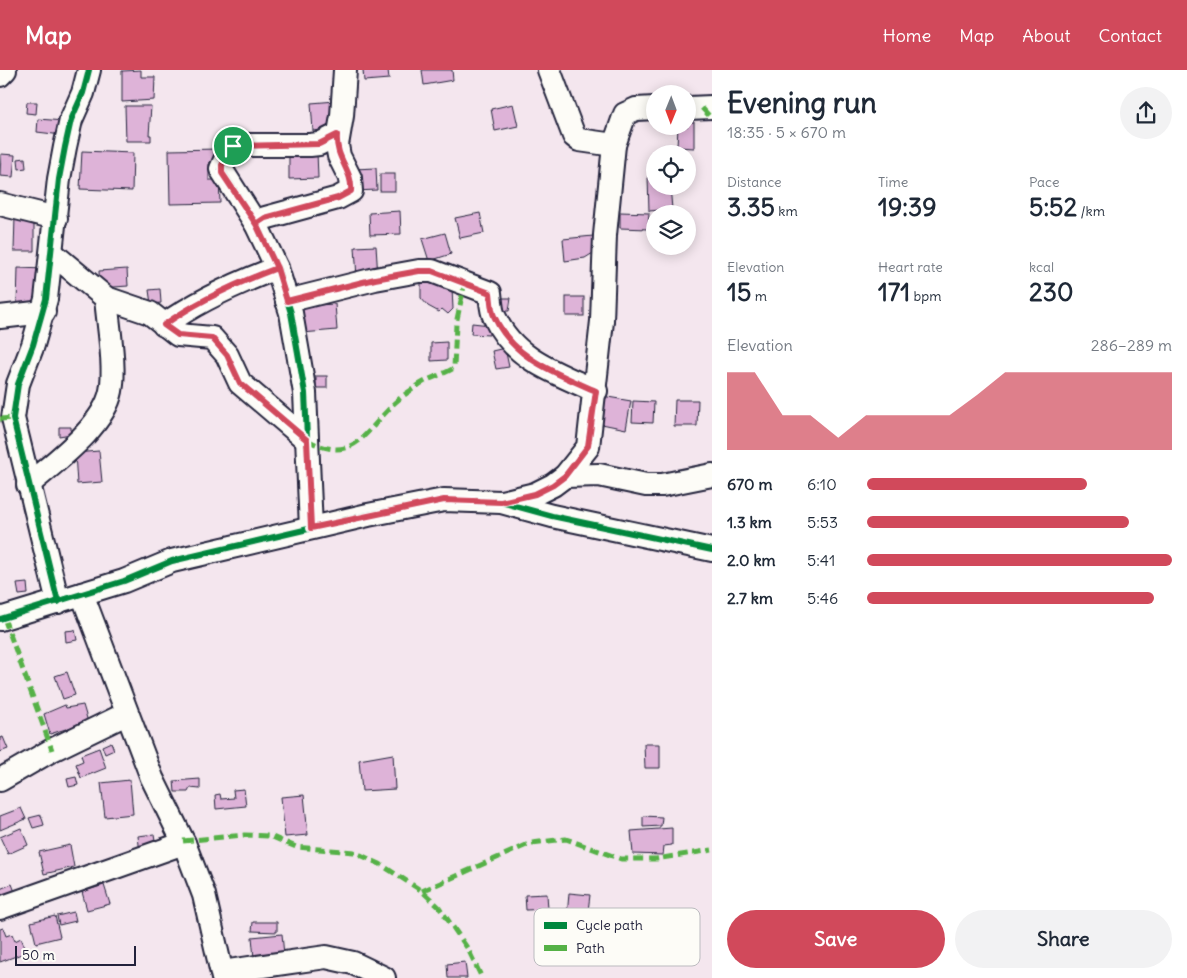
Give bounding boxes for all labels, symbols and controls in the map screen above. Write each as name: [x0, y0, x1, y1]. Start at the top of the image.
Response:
text: Map: [25, 20, 72, 50]
text: Home: [883, 24, 931, 47]
text: Map: [959, 24, 994, 47]
text: About: [1022, 24, 1070, 47]
text: Contact: [1098, 24, 1162, 47]
north arrow: [646, 85, 696, 135]
map controls: [646, 85, 696, 255]
text: Evening run: [727, 85, 877, 121]
button: share: [1120, 87, 1172, 139]
text: 18:35 · 5 × 670 m: [727, 122, 846, 142]
pin: [212, 125, 254, 167]
icon: arrive: [219, 132, 247, 160]
button: locate: [646, 145, 696, 195]
text: Distance: [727, 173, 782, 191]
text: Time: [878, 173, 908, 191]
text: Pace: [1029, 173, 1059, 191]
text: 3.35: [727, 191, 775, 223]
text: 19:39: [878, 191, 937, 223]
text: 5:52: [1029, 191, 1077, 223]
text: km: [775, 202, 798, 220]
text: /km: [1077, 202, 1105, 220]
button: layers: [646, 205, 696, 255]
text: Elevation: [727, 258, 784, 276]
text: Heart rate: [878, 258, 943, 276]
text: kcal: [1029, 258, 1054, 276]
text: 15: [727, 276, 751, 308]
text: 171: [878, 276, 910, 308]
text: 230: [1029, 276, 1073, 308]
text: m: [751, 287, 767, 305]
text: bpm: [910, 287, 941, 305]
text: Elevation: [727, 335, 793, 355]
text: 286–289 m: [1091, 335, 1172, 355]
text: 670 m: [727, 474, 772, 494]
text: 6:10: [807, 474, 837, 494]
text: 1.3 km: [727, 512, 772, 532]
text: 5:53: [807, 512, 838, 532]
text: 2.0 km: [727, 550, 776, 570]
text: 5:41: [807, 550, 835, 570]
text: 2.7 km: [727, 588, 773, 608]
text: 5:46: [807, 588, 838, 608]
legend: [534, 908, 700, 966]
button: Save: [727, 910, 945, 968]
button: Share: [955, 910, 1172, 968]
text: Cycle path: [576, 916, 643, 934]
text: Path: [576, 939, 605, 957]
scale bar: [15, 943, 136, 966]
text: 50 m: [22, 946, 55, 964]

